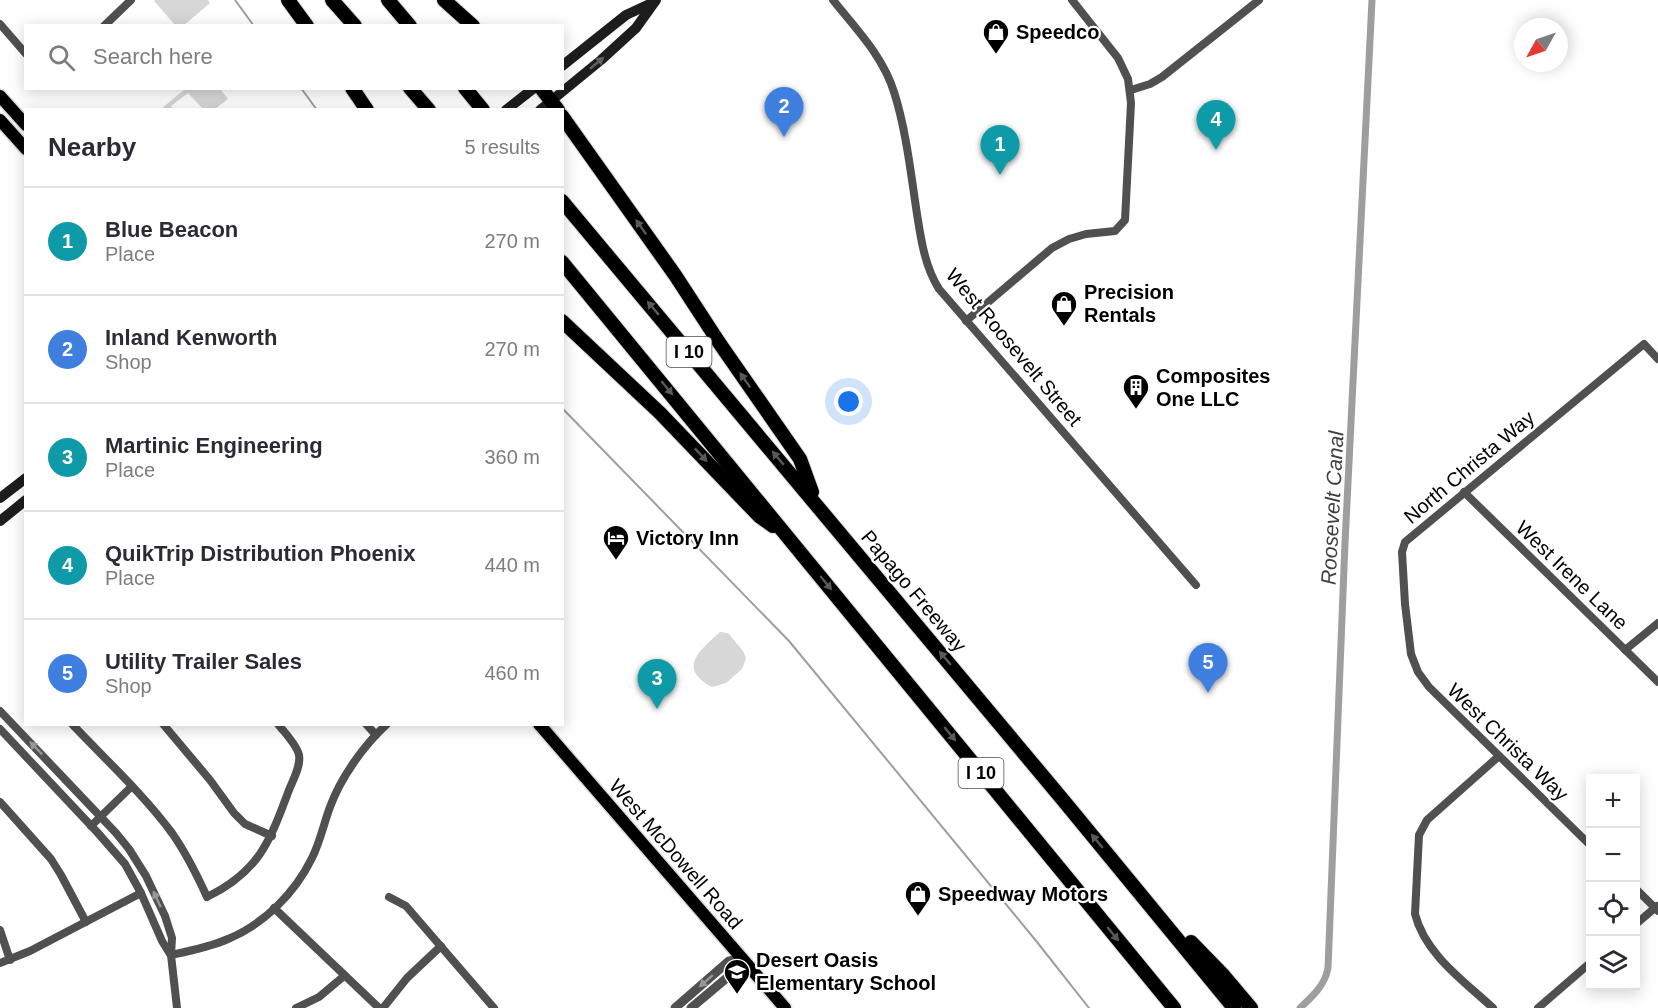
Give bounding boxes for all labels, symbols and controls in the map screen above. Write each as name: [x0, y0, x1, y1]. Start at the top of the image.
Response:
shop icon: Speedco: [981, 17, 1011, 55]
north arrow: [1514, 18, 1568, 72]
place label: Speedco: [1016, 21, 1099, 43]
search box: [24, 24, 564, 90]
icon: search: [45, 41, 78, 74]
text: Search here: [93, 44, 213, 69]
one-way arrow: [589, 57, 604, 70]
pin: 2: [764, 88, 804, 137]
pin: 4: [1196, 100, 1236, 150]
pin: 1: [980, 126, 1020, 175]
text: Nearby: [48, 132, 136, 162]
text: 5 results: [464, 136, 540, 158]
text: Blue Beacon: [105, 217, 238, 242]
one-way arrow: [635, 219, 647, 235]
text: 1: [62, 230, 73, 252]
text: 270 m: [484, 230, 540, 252]
text: Place: [105, 243, 155, 265]
street label: West Roosevelt Street: [942, 264, 1087, 430]
place label: Precision Rentals: [1084, 281, 1174, 326]
shop icon: Precision Rentals: [1049, 289, 1079, 327]
one-way arrow: [647, 301, 660, 316]
text: Inland Kenworth: [105, 325, 277, 350]
road number: I 10: [666, 337, 712, 367]
text: 2: [62, 338, 73, 360]
text: 270 m: [484, 338, 540, 360]
text: Shop: [105, 351, 152, 373]
place label: Composites One LLC: [1156, 365, 1270, 410]
building icon: Composites One LLC: [1121, 372, 1151, 410]
one-way arrow: [739, 373, 751, 389]
one-way arrow: [660, 380, 673, 396]
your location: [834, 387, 863, 416]
street label: North Christa Way: [1400, 406, 1538, 528]
water label: Roosevelt Canal: [1316, 429, 1348, 586]
text: Martinic Engineering: [105, 433, 323, 458]
text: 3: [62, 446, 73, 468]
text: 360 m: [484, 446, 540, 468]
one-way arrow: [694, 447, 707, 462]
one-way arrow: [772, 450, 785, 466]
text: Place: [105, 459, 155, 481]
street label: West Irene Lane: [1512, 516, 1632, 634]
hotel icon: Victory Inn: [601, 523, 631, 561]
street label: Papago Freeway: [857, 526, 971, 656]
place label: Victory Inn: [636, 527, 739, 549]
text: QuikTrip Distribution Phoenix: [105, 541, 415, 566]
text: 4: [62, 554, 73, 576]
text: 440 m: [484, 554, 540, 576]
text: Place: [105, 567, 155, 589]
one-way arrow: [820, 575, 833, 591]
pin: 5: [1188, 644, 1228, 693]
text: Utility Trailer Sales: [105, 649, 302, 674]
one-way arrow: [939, 650, 952, 666]
pin: 3: [638, 660, 676, 709]
text: 5: [62, 662, 73, 684]
text: 460 m: [484, 662, 540, 684]
text: Shop: [105, 675, 152, 697]
street label: West Christa Way: [1443, 679, 1573, 805]
one-way arrow: [943, 726, 956, 742]
one-way arrow: [29, 742, 43, 756]
road number: I 10: [958, 758, 1004, 788]
map controls: [1586, 774, 1640, 990]
button: +: [1586, 774, 1640, 828]
street label: West McDowell Road: [605, 775, 747, 933]
button: −: [1586, 828, 1640, 882]
one-way arrow: [1091, 834, 1104, 849]
shop icon: Speedway Motors: [903, 879, 933, 917]
button: locate: [1586, 882, 1640, 936]
place label: Speedway Motors: [938, 883, 1108, 905]
one-way arrow: [152, 890, 162, 908]
one-way arrow: [1106, 926, 1119, 941]
button: layers: [1586, 936, 1640, 990]
place label: Desert Oasis Elementary School: [756, 949, 936, 994]
school or university icon: Desert Oasis Elementary School: [722, 957, 752, 995]
one-way arrow: [698, 974, 714, 987]

